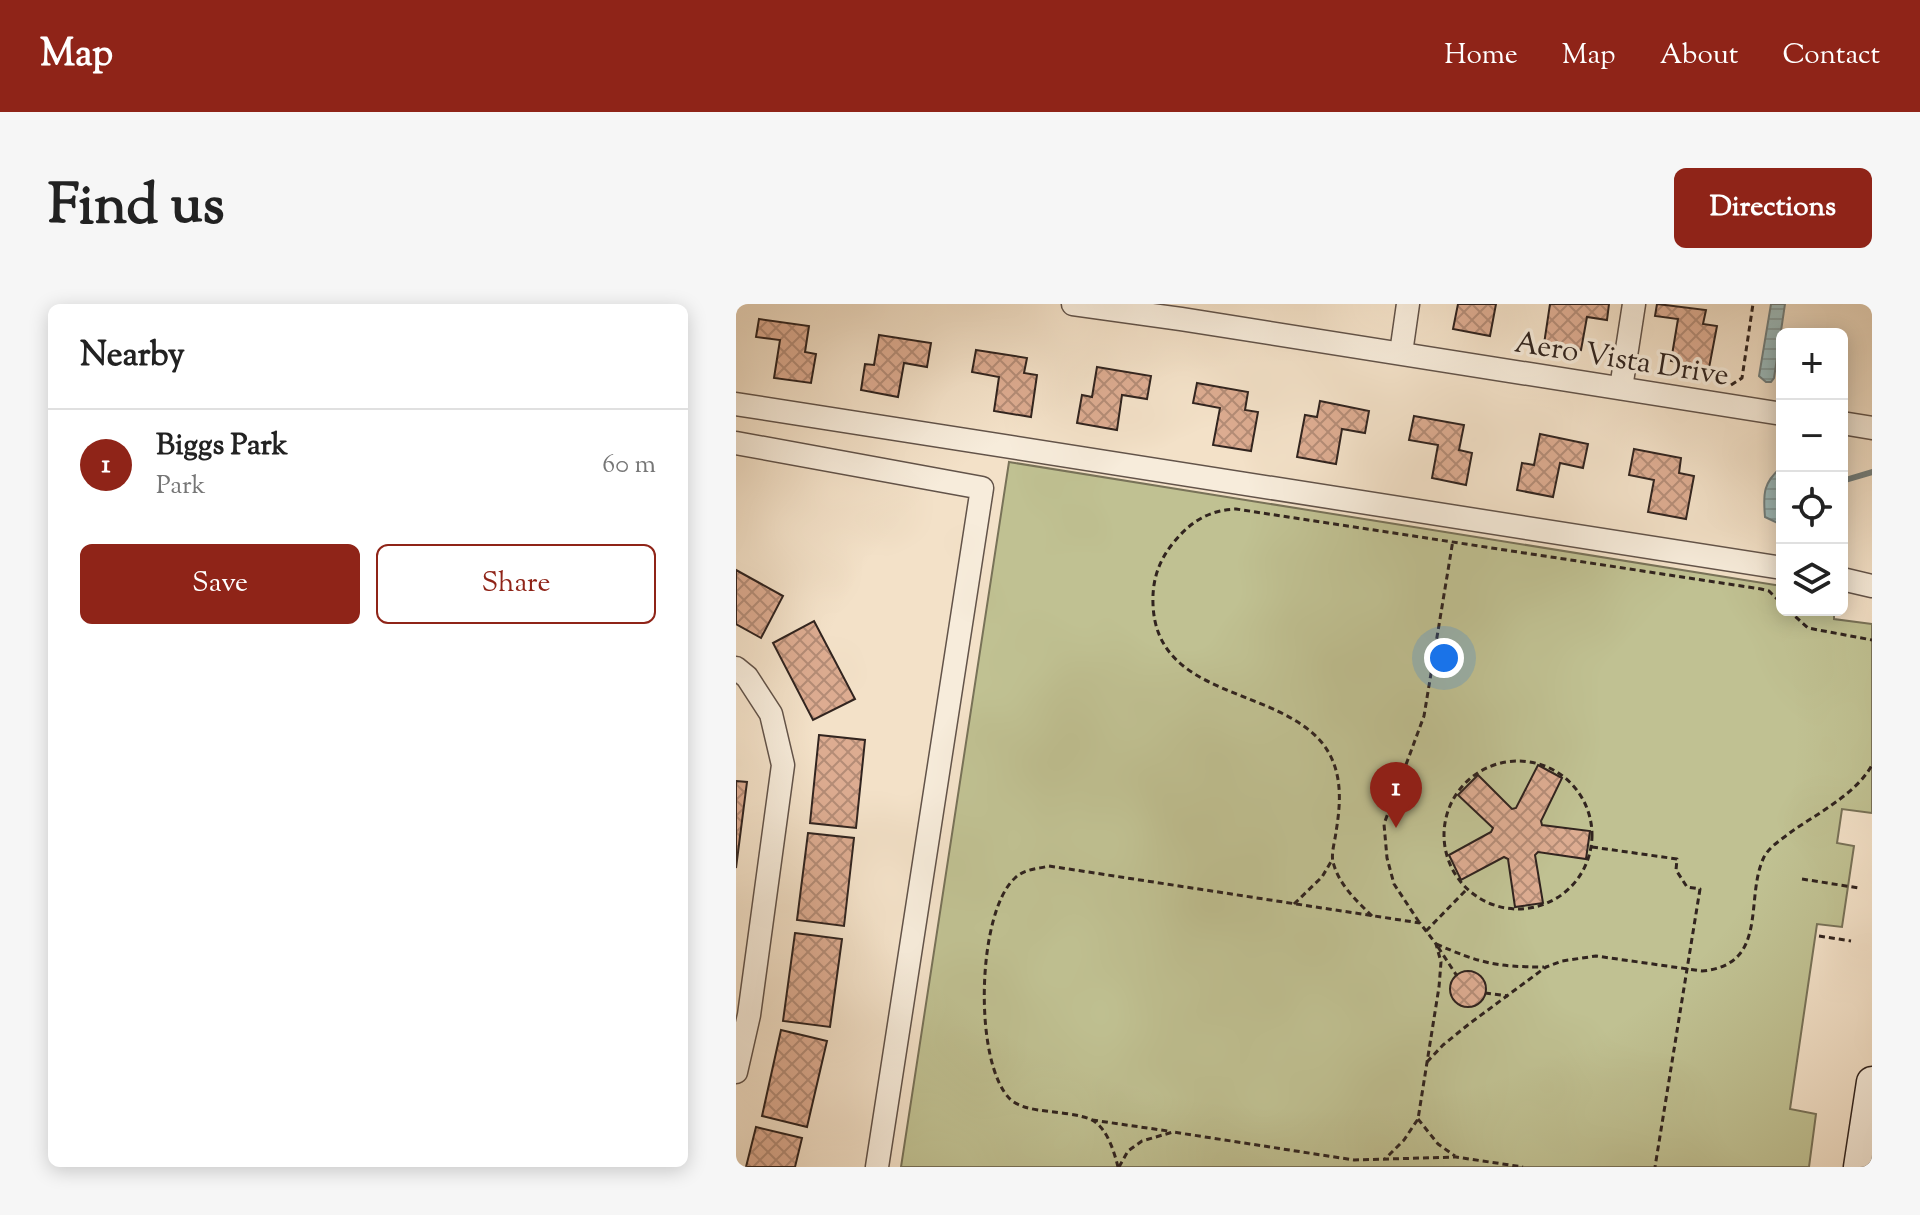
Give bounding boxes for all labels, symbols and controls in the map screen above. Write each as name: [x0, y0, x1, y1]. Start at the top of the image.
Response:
text: Map: [40, 29, 113, 83]
text: Home: [1444, 36, 1518, 76]
text: Map: [1562, 36, 1616, 76]
text: About: [1660, 36, 1738, 76]
text: Contact: [1782, 36, 1880, 76]
text: Find us: [48, 168, 224, 249]
button: Directions: [1674, 168, 1872, 248]
street label: Aero Vista Drive: [1511, 322, 1732, 399]
map controls: [1776, 328, 1848, 616]
button: +: [1776, 328, 1848, 400]
text: Nearby: [80, 332, 185, 381]
button: −: [1776, 400, 1848, 472]
text: Biggs Park: [156, 425, 288, 468]
text: 1: [102, 447, 110, 484]
text: 60 m: [602, 447, 656, 484]
text: Park: [156, 468, 206, 505]
button: locate: [1776, 472, 1848, 544]
button: Save: [80, 544, 360, 624]
button: Share: [376, 544, 656, 624]
button: layers: [1776, 544, 1848, 616]
your location: [1424, 638, 1464, 678]
pin: 1: [1370, 762, 1422, 828]

